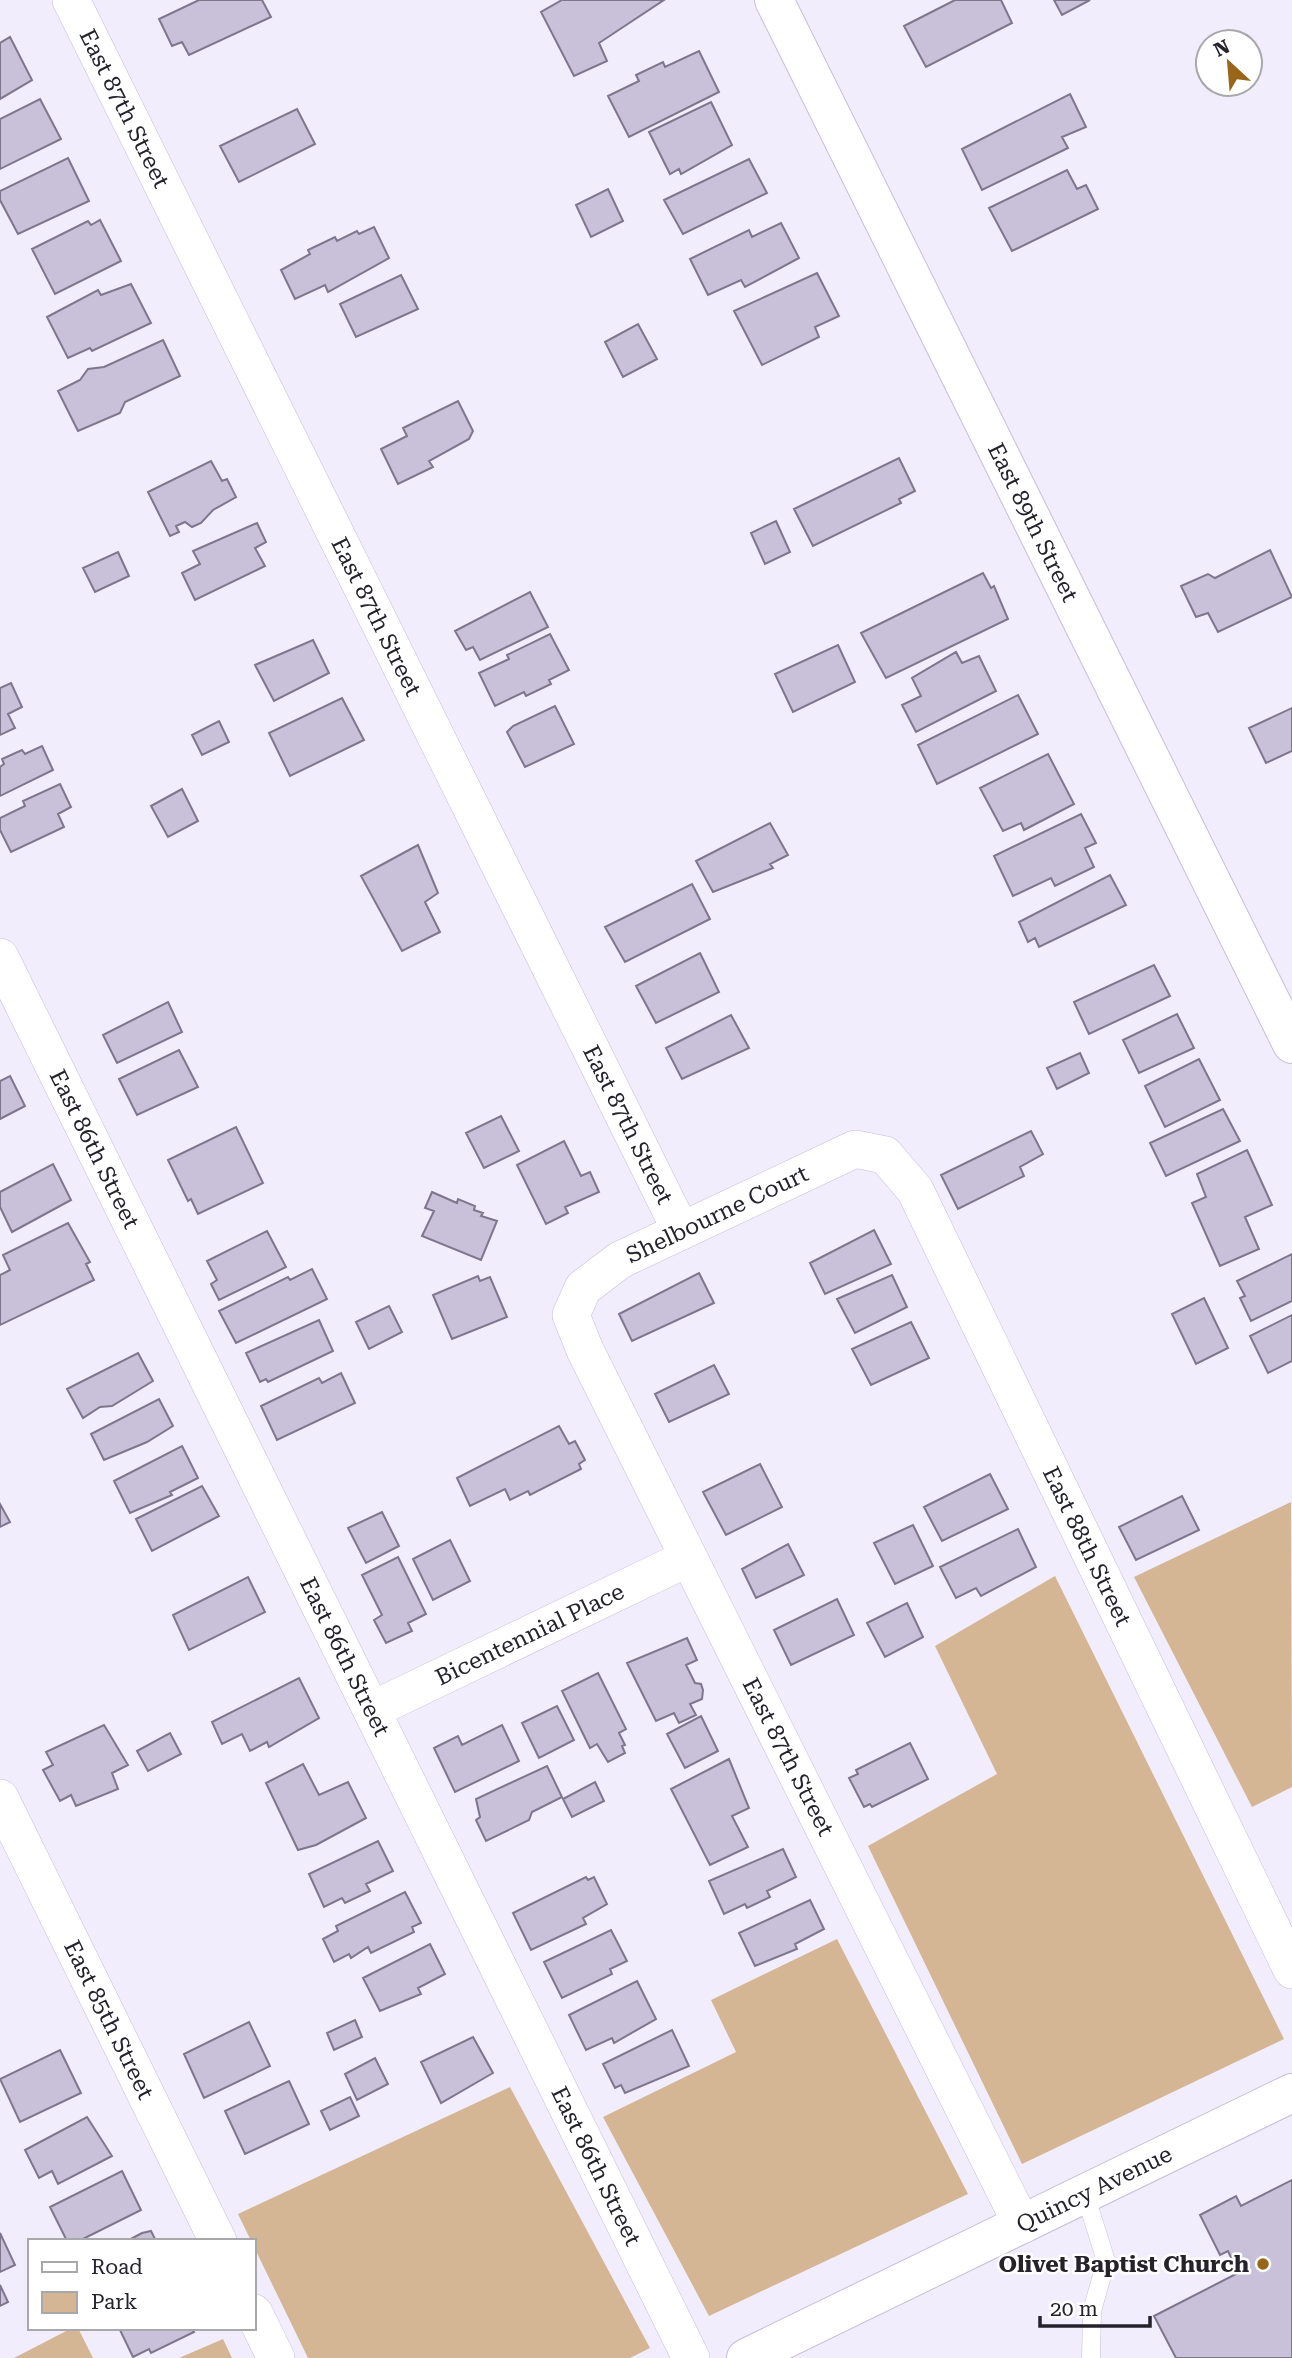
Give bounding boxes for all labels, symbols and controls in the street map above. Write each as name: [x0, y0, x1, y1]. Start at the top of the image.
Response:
street label: East 87th Street: [74, 25, 176, 193]
north arrow: [1194, 28, 1264, 98]
text: N: [1210, 34, 1234, 62]
street label: East 89th Street: [982, 438, 1084, 606]
street label: East 87th Street: [326, 533, 427, 701]
street label: East 87th Street: [578, 1041, 679, 1209]
street label: East 86th Street: [44, 1065, 145, 1233]
street label: Shelbourne Court: [622, 1159, 813, 1269]
street label: East 88th Street: [1037, 1462, 1137, 1631]
street label: East 86th Street: [294, 1573, 396, 1741]
street label: Bicentennial Place: [431, 1577, 628, 1691]
street label: East 87th Street: [737, 1674, 840, 1841]
street label: East 85th Street: [59, 1936, 160, 2104]
street label: East 86th Street: [546, 2082, 647, 2250]
street label: Quincy Avenue: [1012, 2140, 1176, 2238]
legend: [28, 2239, 256, 2330]
place label: Olivet Baptist Church: [998, 2251, 1250, 2278]
text: Road: [91, 2255, 143, 2279]
marker: Olivet Baptist Church: [1255, 2256, 1271, 2272]
scale bar: [1040, 2284, 1150, 2328]
text: Park: [91, 2290, 137, 2314]
text: 20 m: [1050, 2297, 1098, 2321]

